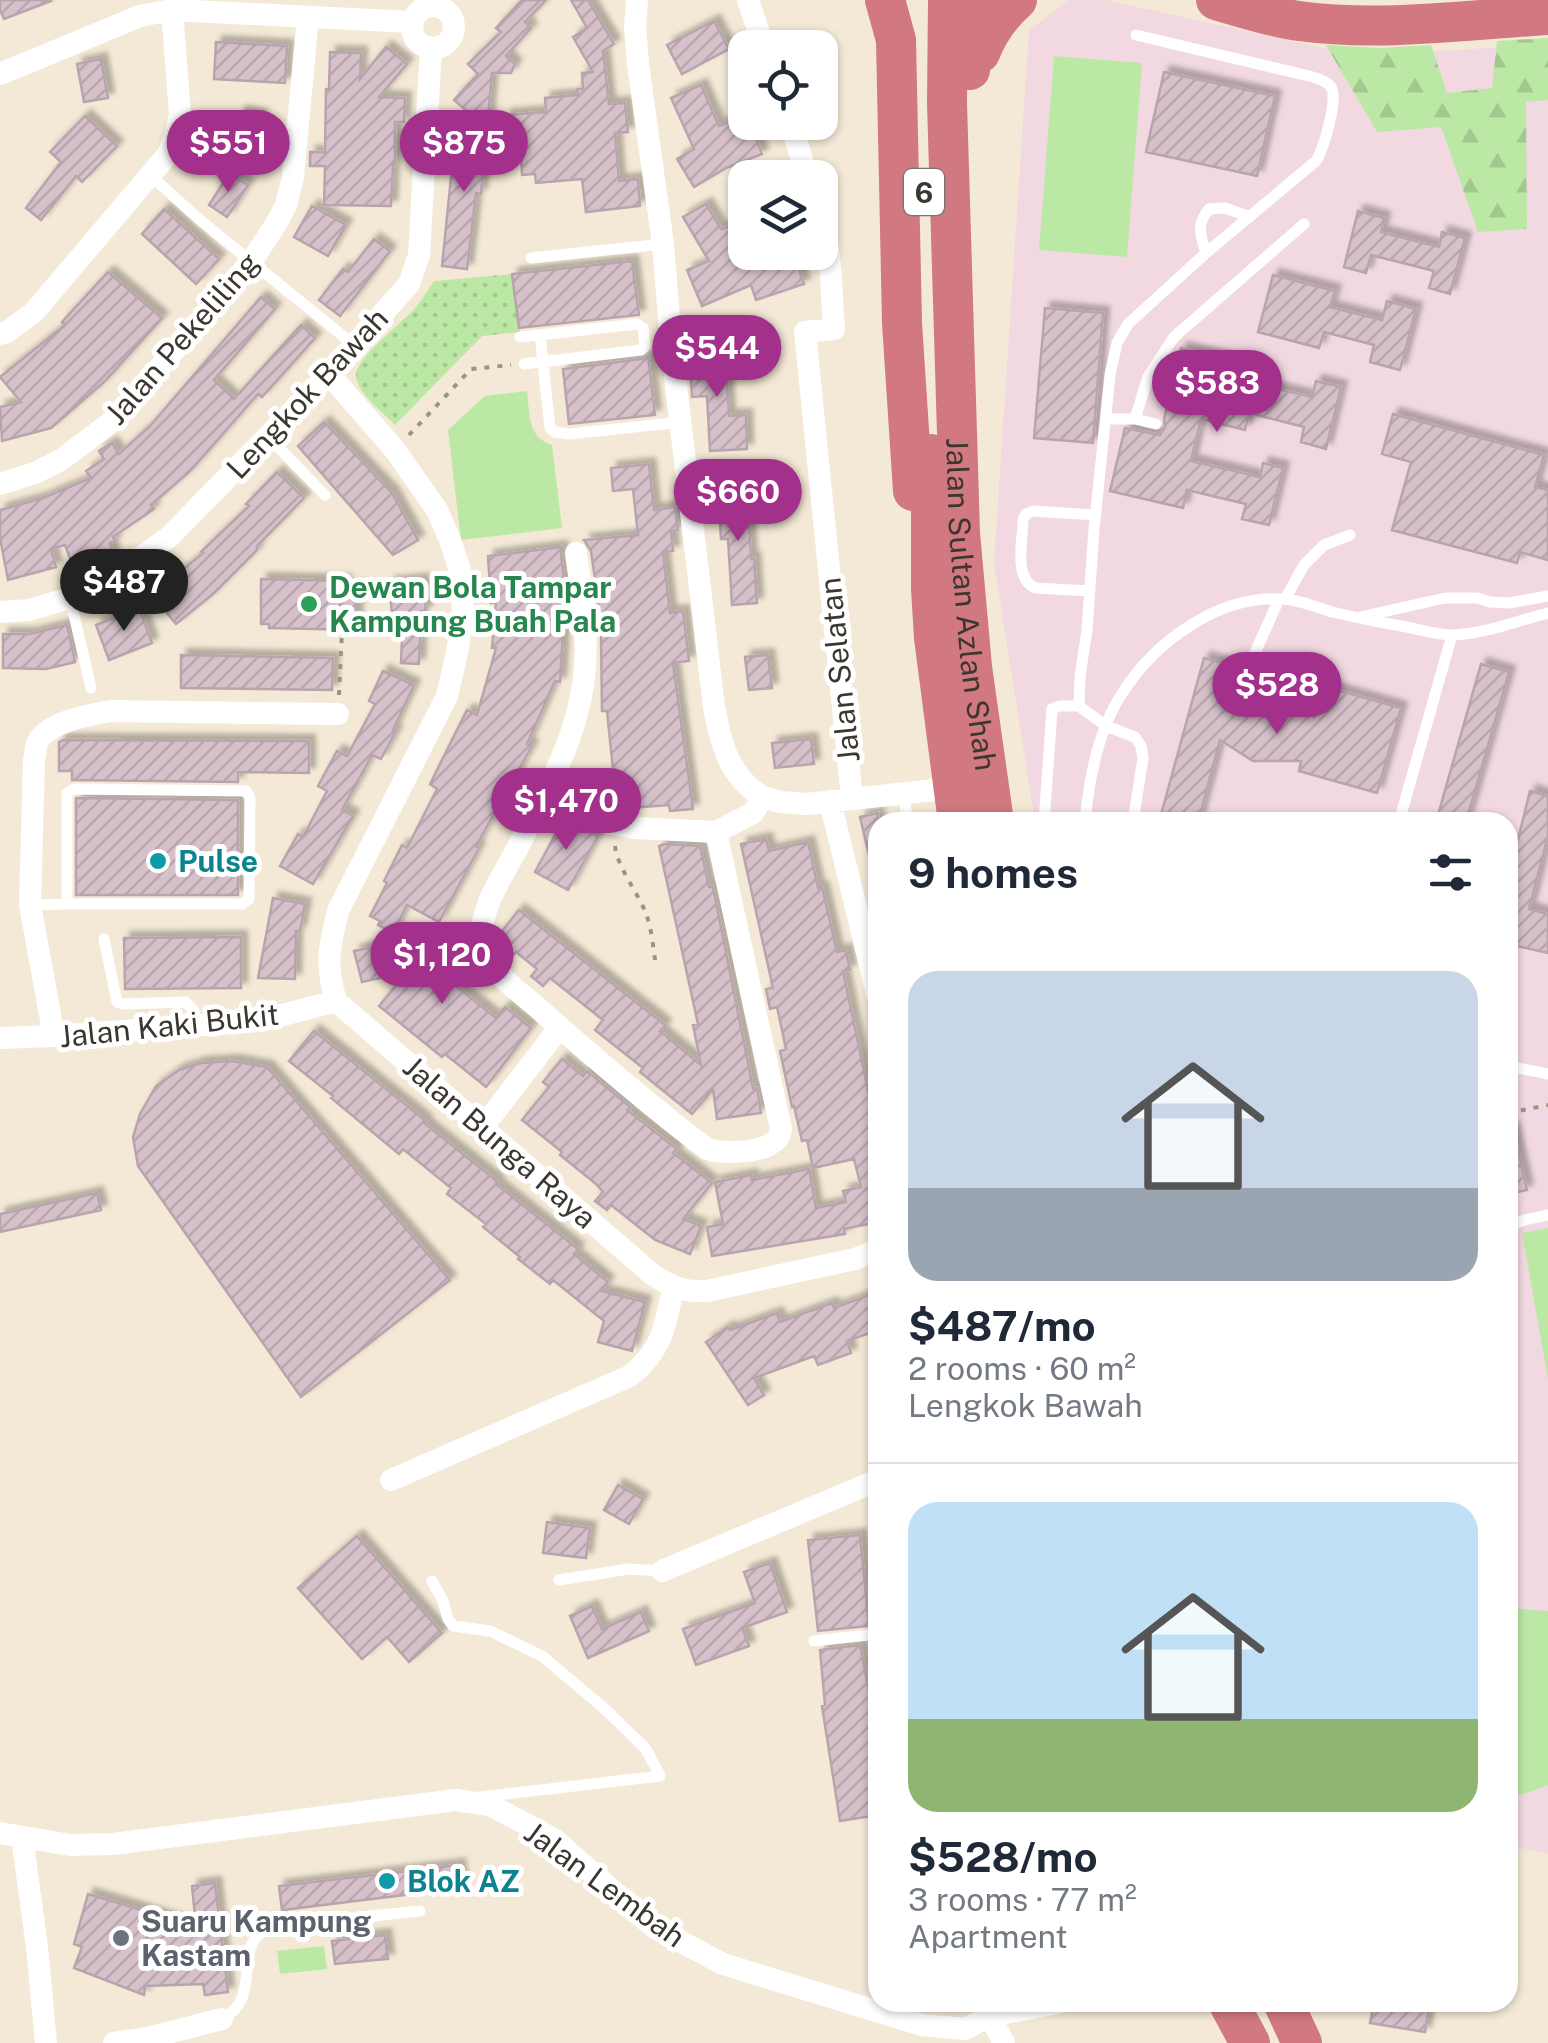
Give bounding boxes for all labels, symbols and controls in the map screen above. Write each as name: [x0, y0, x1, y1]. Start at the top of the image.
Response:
map controls: [728, 30, 838, 270]
button: locate: [728, 30, 838, 140]
pin: $551: [169, 110, 287, 195]
pin: $875: [405, 110, 523, 195]
text: $551: [189, 124, 267, 161]
text: $875: [422, 124, 506, 161]
button: layers: [728, 160, 838, 270]
road number: 6: [904, 169, 944, 215]
street label: Jalan Pekeliling: [97, 245, 267, 431]
street label: Lengkok Bawah: [219, 300, 395, 486]
pin: $544: [658, 315, 776, 400]
text: $544: [674, 329, 760, 366]
pin: $583: [1158, 350, 1276, 435]
text: $583: [1174, 364, 1260, 401]
street label: Jalan Sultan Azlan Shah: [939, 437, 1004, 773]
pin: $660: [679, 459, 797, 544]
text: $660: [696, 473, 780, 510]
pin: $487: [65, 549, 183, 634]
text: $487: [82, 563, 166, 600]
place label: Dewan Bola Tampar Kampung Buah Pala: [329, 569, 616, 639]
street label: Jalan Selatan: [811, 576, 867, 764]
marker: Dewan Bola Tampar Kampung Buah Pala: [298, 593, 320, 615]
pin: $528: [1218, 652, 1336, 737]
text: $528: [1234, 666, 1320, 703]
pin: $1,470: [485, 768, 647, 853]
text: $1,470: [513, 782, 619, 819]
place label: Pulse: [178, 843, 258, 879]
icon: filters: [1423, 845, 1478, 900]
text: 9 homes: [908, 848, 1078, 897]
marker: Pulse: [147, 850, 169, 872]
pin: $1,120: [361, 922, 523, 1007]
text: $1,120: [393, 936, 491, 973]
street label: Jalan Kaki Bukit: [58, 996, 280, 1054]
icon: home: [1103, 1036, 1283, 1216]
street label: Jalan Bunga Raya: [396, 1048, 604, 1236]
text: $487/mo: [908, 1301, 1096, 1350]
text: 2 rooms · 60 m²: [908, 1350, 1136, 1387]
text: Lengkok Bawah: [908, 1387, 1143, 1424]
icon: home: [1103, 1567, 1283, 1747]
street label: Jalan Lembah: [518, 1814, 692, 1954]
text: $528/mo: [908, 1832, 1098, 1881]
place label: Blok AZ: [407, 1863, 520, 1899]
marker: Blok AZ: [376, 1870, 398, 1892]
text: 3 rooms · 77 m²: [908, 1881, 1137, 1918]
place label: Suaru Kampung Kastam: [141, 1903, 371, 1973]
text: Apartment: [908, 1918, 1068, 1955]
marker: Suaru Kampung Kastam: [110, 1927, 132, 1949]

